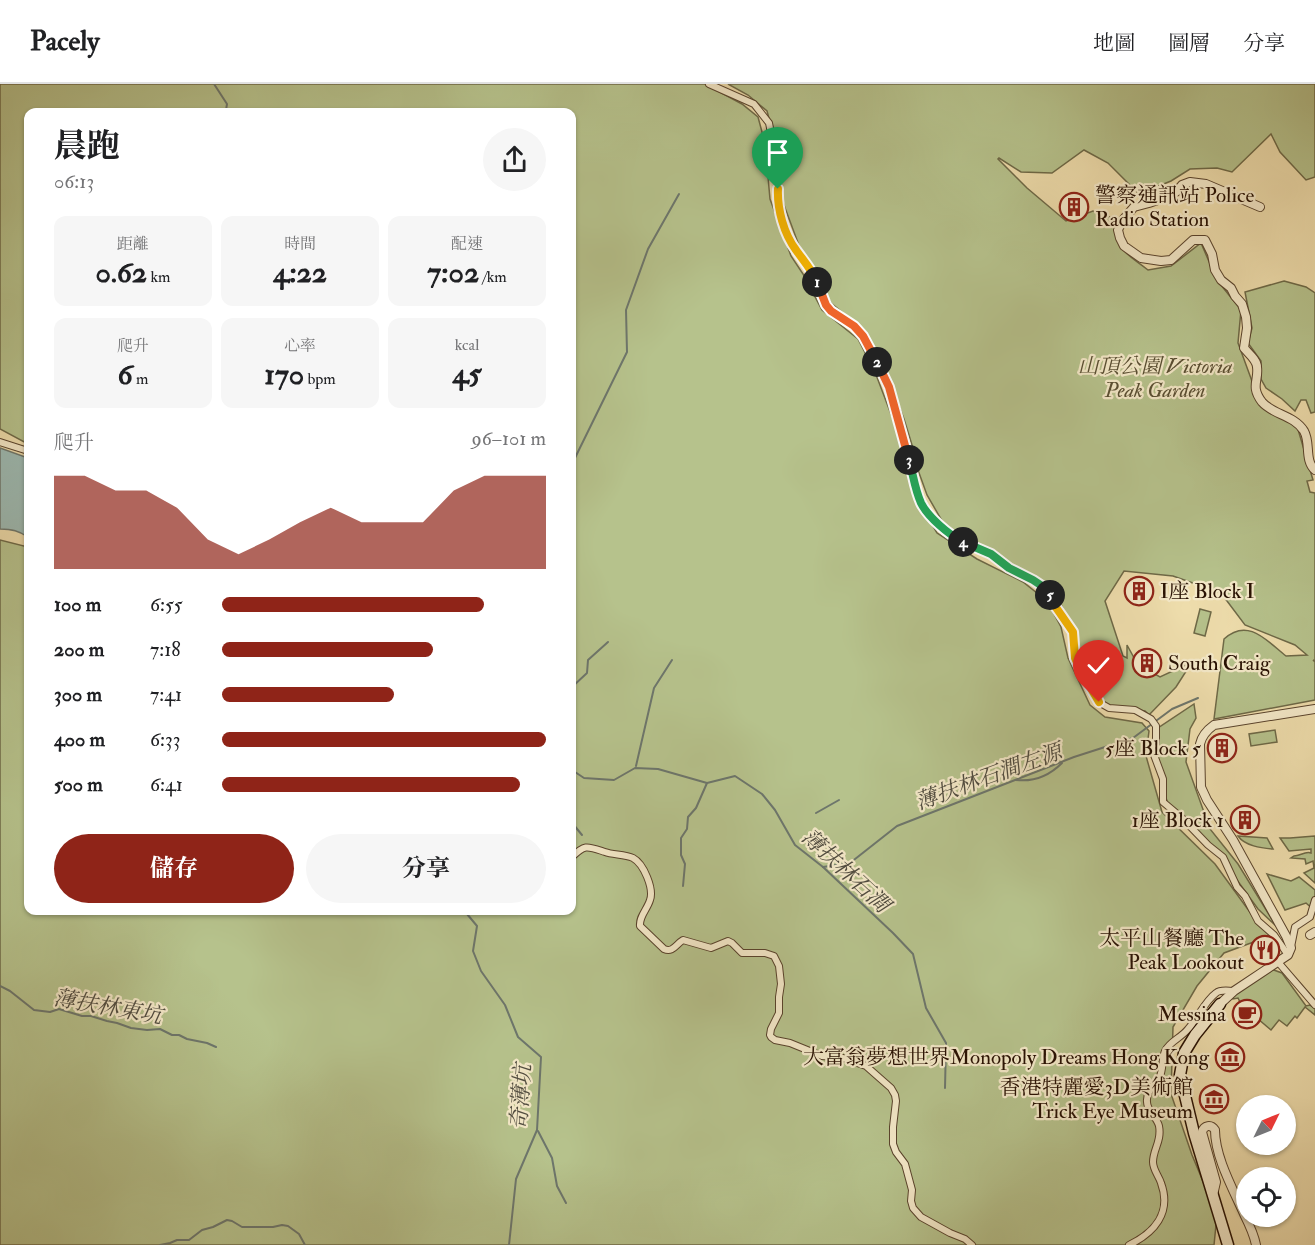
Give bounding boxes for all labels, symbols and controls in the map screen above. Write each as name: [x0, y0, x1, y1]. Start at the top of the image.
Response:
text: Pacely: [30, 24, 100, 59]
text: 地圖: [1093, 30, 1135, 57]
text: 圖層: [1168, 30, 1210, 57]
text: 分享: [1243, 30, 1285, 57]
text: 晨跑: [54, 126, 120, 167]
pin: [752, 127, 803, 189]
button: share: [483, 128, 546, 191]
icon: arrive: [761, 136, 794, 169]
text: 06:13: [54, 169, 94, 194]
place label: 警察通訊站 Police Radio Station: [1095, 182, 1254, 233]
building icon: 警察通訊站 Police Radio Station: [1058, 191, 1090, 223]
text: 距離: [117, 234, 149, 254]
text: 時間: [284, 234, 316, 254]
text: 配速: [451, 234, 483, 254]
text: 0.62: [96, 254, 147, 291]
text: 4:22: [273, 254, 327, 291]
text: 7:02: [427, 254, 479, 291]
text: km: [147, 267, 170, 287]
text: /km: [479, 267, 507, 287]
pin: 1: [802, 267, 832, 297]
text: 1: [814, 272, 820, 292]
text: kcal: [455, 335, 479, 355]
text: 爬升: [117, 336, 149, 356]
text: 心率: [284, 336, 316, 356]
pin: 2: [862, 347, 892, 377]
text: 2: [873, 352, 881, 372]
park label: 山頂公園 Victoria Peak Garden: [1077, 353, 1233, 404]
text: 45: [452, 355, 482, 392]
text: 6: [118, 356, 133, 393]
text: 170: [264, 356, 304, 393]
text: m: [133, 369, 148, 389]
text: bpm: [304, 369, 336, 389]
text: 96–101 m: [472, 426, 546, 451]
text: 爬升: [54, 430, 94, 455]
pin: 3: [894, 445, 924, 475]
text: 3: [906, 450, 912, 470]
pin: 4: [948, 527, 978, 557]
text: 4: [959, 532, 967, 552]
building icon: I座 Block I: [1123, 575, 1155, 607]
place label: I座 Block I: [1160, 578, 1254, 605]
pin: 5: [1035, 580, 1065, 610]
text: 5: [1046, 585, 1054, 605]
text: 100 m: [54, 592, 101, 617]
text: 6:55: [150, 592, 183, 617]
text: 200 m: [54, 637, 104, 662]
text: 7:18: [150, 637, 181, 662]
pin: [1073, 640, 1124, 702]
building icon: South Craig: [1131, 647, 1163, 679]
icon: check: [1082, 649, 1115, 682]
place label: South Craig: [1168, 650, 1271, 677]
text: 300 m: [54, 682, 102, 707]
text: 7:41: [150, 682, 182, 707]
text: 400 m: [54, 727, 105, 752]
text: 6:33: [150, 727, 180, 752]
building icon: 5座 Block 5: [1206, 732, 1238, 764]
place label: 5座 Block 5: [1105, 735, 1202, 762]
water label: 薄扶林石澗左源: [911, 736, 1069, 816]
text: 500 m: [54, 772, 103, 797]
text: 6:41: [150, 772, 183, 797]
building icon: 1座 Block 1: [1229, 804, 1261, 836]
place label: 1座 Block 1: [1132, 807, 1224, 834]
water label: 薄扶林石澗: [796, 823, 898, 921]
button: 儲存: [54, 834, 294, 903]
button: 分享: [306, 834, 546, 903]
place label: 太平山餐廳 The Peak Lookout: [1099, 925, 1244, 976]
restaurant icon: 太平山餐廳 The Peak Lookout: [1249, 934, 1281, 966]
water label: 薄扶林東坑: [51, 984, 167, 1031]
cafe icon: Messina: [1231, 998, 1263, 1030]
place label: Messina: [1158, 1001, 1226, 1028]
museum icon: 大富翁夢想世界Monopoly Dreams Hong Kong: [1214, 1041, 1246, 1073]
place label: 大富翁夢想世界Monopoly Dreams Hong Kong: [803, 1044, 1210, 1071]
water label: 奇薄坑: [505, 1060, 537, 1131]
place label: 香港特麗愛3D美術館 Trick Eye Museum: [1000, 1074, 1193, 1125]
museum icon: 香港特麗愛3D美術館 Trick Eye Museum: [1198, 1083, 1230, 1115]
north arrow: [1236, 1095, 1296, 1155]
map controls: [1236, 1095, 1296, 1227]
button: locate: [1236, 1167, 1296, 1227]

